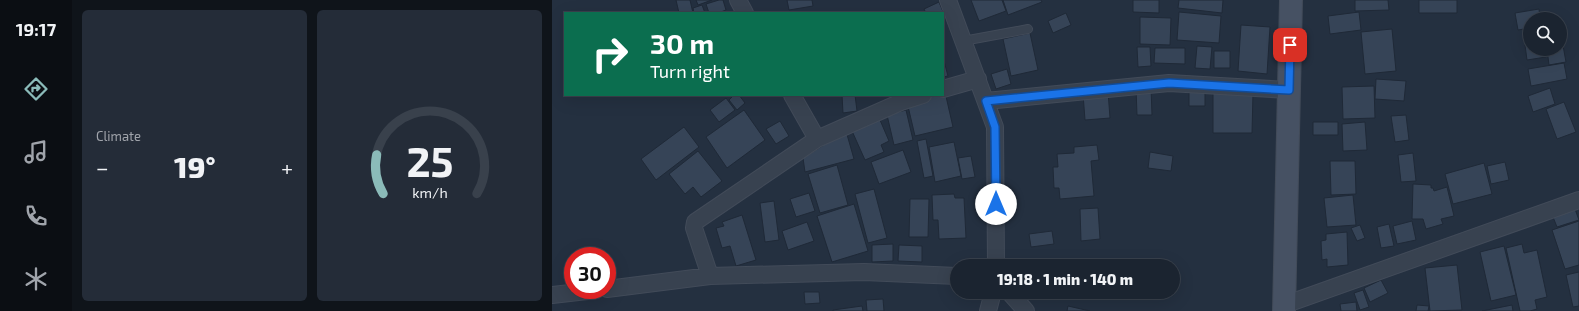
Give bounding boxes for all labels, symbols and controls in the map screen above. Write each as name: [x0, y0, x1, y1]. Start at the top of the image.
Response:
map controls: [1523, 12, 1567, 56]
button: search: [1523, 12, 1567, 56]
text: 19:17: [16, 18, 56, 40]
text: 30 m: [650, 26, 714, 60]
icon: right: [584, 28, 636, 80]
pin: [1273, 28, 1307, 62]
icon: arrive: [1279, 34, 1301, 56]
text: Turn right: [650, 60, 730, 82]
icon: directions: [22, 75, 50, 103]
text: Climate: [96, 128, 141, 144]
text: 25: [406, 134, 453, 184]
icon: music: [22, 138, 50, 166]
text: 19°: [174, 148, 216, 184]
text: −: [96, 154, 109, 180]
text: +: [281, 154, 293, 180]
text: km/h: [412, 183, 447, 200]
position arrow: [975, 183, 1017, 225]
icon: phone: [22, 202, 50, 230]
speed limit sign: 30: [564, 247, 616, 299]
icon: climate: [22, 265, 50, 293]
text: 19:18 · 1 min · 140 m: [997, 270, 1133, 288]

